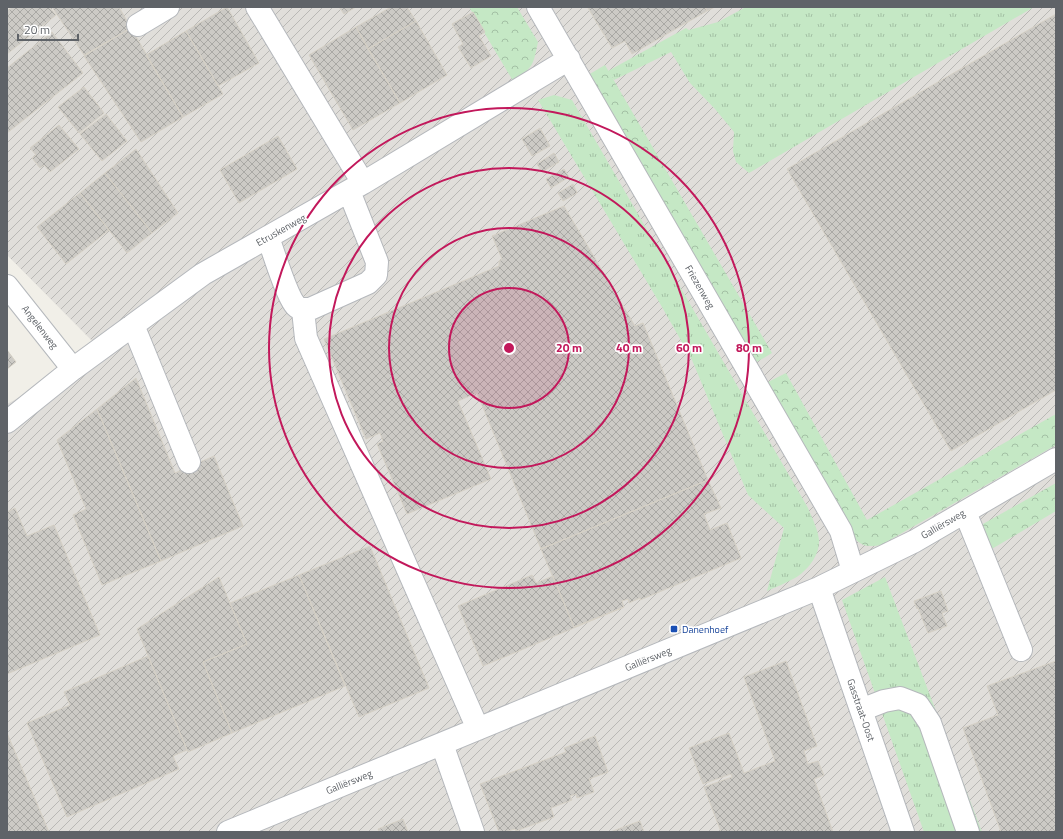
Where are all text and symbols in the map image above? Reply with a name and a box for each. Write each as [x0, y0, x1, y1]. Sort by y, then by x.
scale bar [18, 16, 78, 42]
text: 20 m [24, 20, 50, 39]
street label: Etruskenweg [253, 210, 309, 250]
street label: Friezenweg [681, 262, 719, 312]
street label: Angelenweg [18, 302, 62, 352]
text: 20 m [556, 338, 582, 357]
text: 40 m [616, 338, 642, 357]
text: 60 m [676, 338, 702, 357]
text: 80 m [736, 338, 762, 357]
centre of rings [502, 341, 516, 355]
street label: Galliërsweg [918, 505, 968, 543]
place label: Danenhoef [682, 622, 729, 637]
marker: Danenhoef [669, 624, 679, 634]
street label: Galliërsweg [623, 643, 673, 675]
street label: Gasstraat-Oost [843, 677, 879, 744]
street label: Galliërsweg [324, 766, 374, 798]

